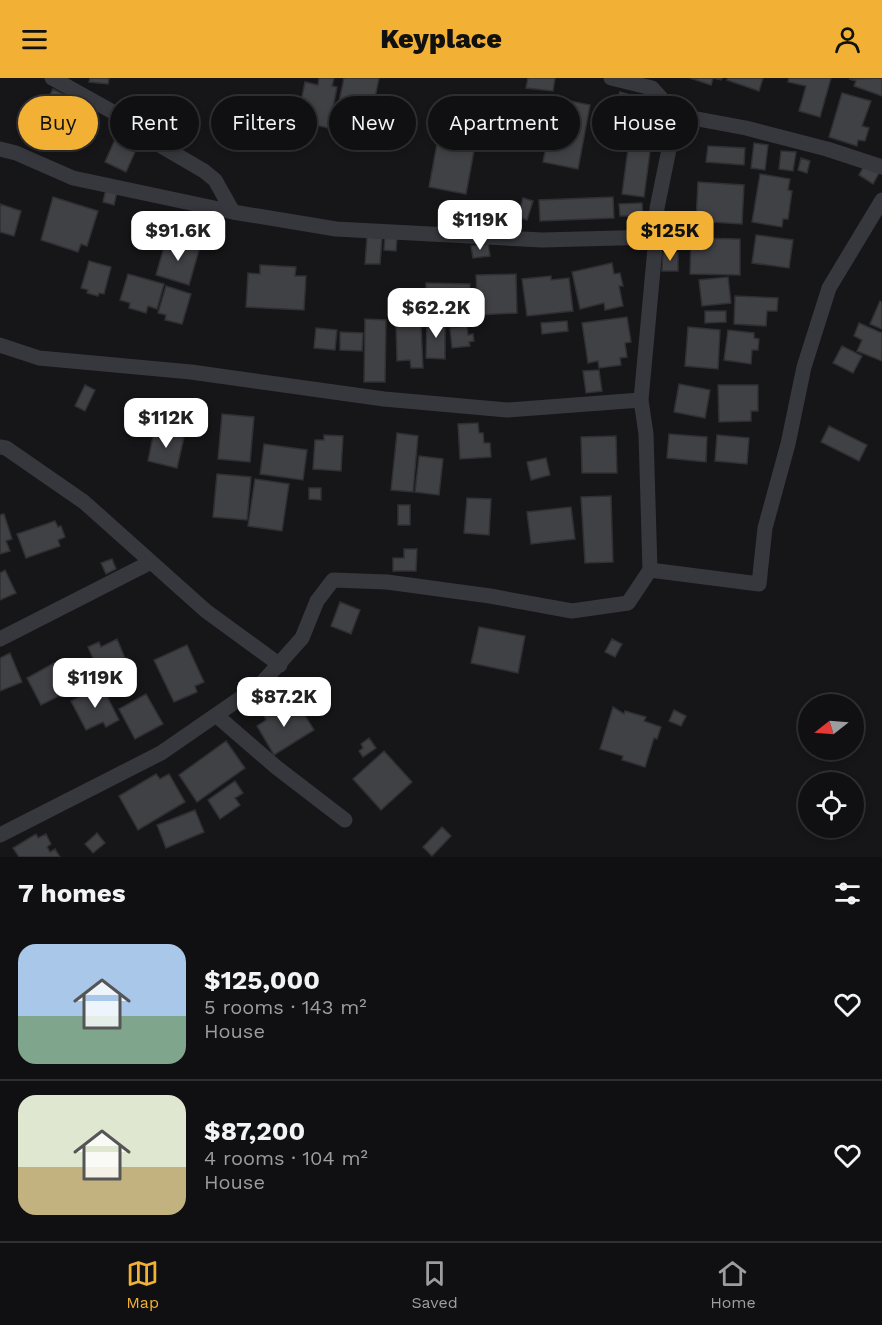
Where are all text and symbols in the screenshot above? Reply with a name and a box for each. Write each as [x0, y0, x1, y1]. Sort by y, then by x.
icon: menu [18, 23, 51, 56]
text: Keyplace [380, 23, 502, 55]
icon: person [831, 23, 864, 56]
chip: Buy [18, 96, 98, 150]
chip: Rent [110, 96, 199, 150]
chip: Filters [211, 96, 317, 150]
chip: New [329, 96, 416, 150]
chip: Apartment [428, 96, 580, 150]
chip: House [592, 96, 698, 150]
pin: $119K [438, 200, 522, 251]
text: $119K [452, 207, 508, 231]
pin: $91.6K [129, 211, 227, 262]
pin: $125K [628, 211, 712, 262]
text: $91.6K [145, 218, 211, 242]
text: $125K [641, 218, 699, 242]
pin: $62.2K [387, 288, 485, 339]
text: $62.2K [402, 295, 470, 319]
pin: $112K [124, 398, 208, 449]
text: $112K [138, 405, 194, 429]
pin: $119K [53, 658, 137, 709]
text: $119K [67, 665, 123, 689]
pin: $87.2K [235, 677, 333, 728]
text: $87.2K [251, 684, 317, 708]
north arrow [798, 694, 864, 760]
map controls [798, 694, 864, 838]
button: locate [798, 772, 864, 838]
icon: filters [831, 877, 864, 910]
text: 7 homes [18, 878, 126, 908]
text: $125,000 [204, 965, 320, 995]
icon: home [66, 968, 138, 1040]
icon: heart [831, 988, 864, 1021]
text: 5 rooms · 143 m² [204, 995, 367, 1019]
text: House [204, 1019, 265, 1043]
text: $87,200 [204, 1116, 305, 1146]
icon: home [66, 1119, 138, 1191]
icon: heart [831, 1139, 864, 1172]
text: 4 rooms · 104 m² [204, 1146, 368, 1170]
text: House [204, 1170, 265, 1194]
tab: Map [126, 1257, 159, 1312]
tab: Saved [411, 1257, 458, 1312]
tab: Home [710, 1257, 756, 1312]

